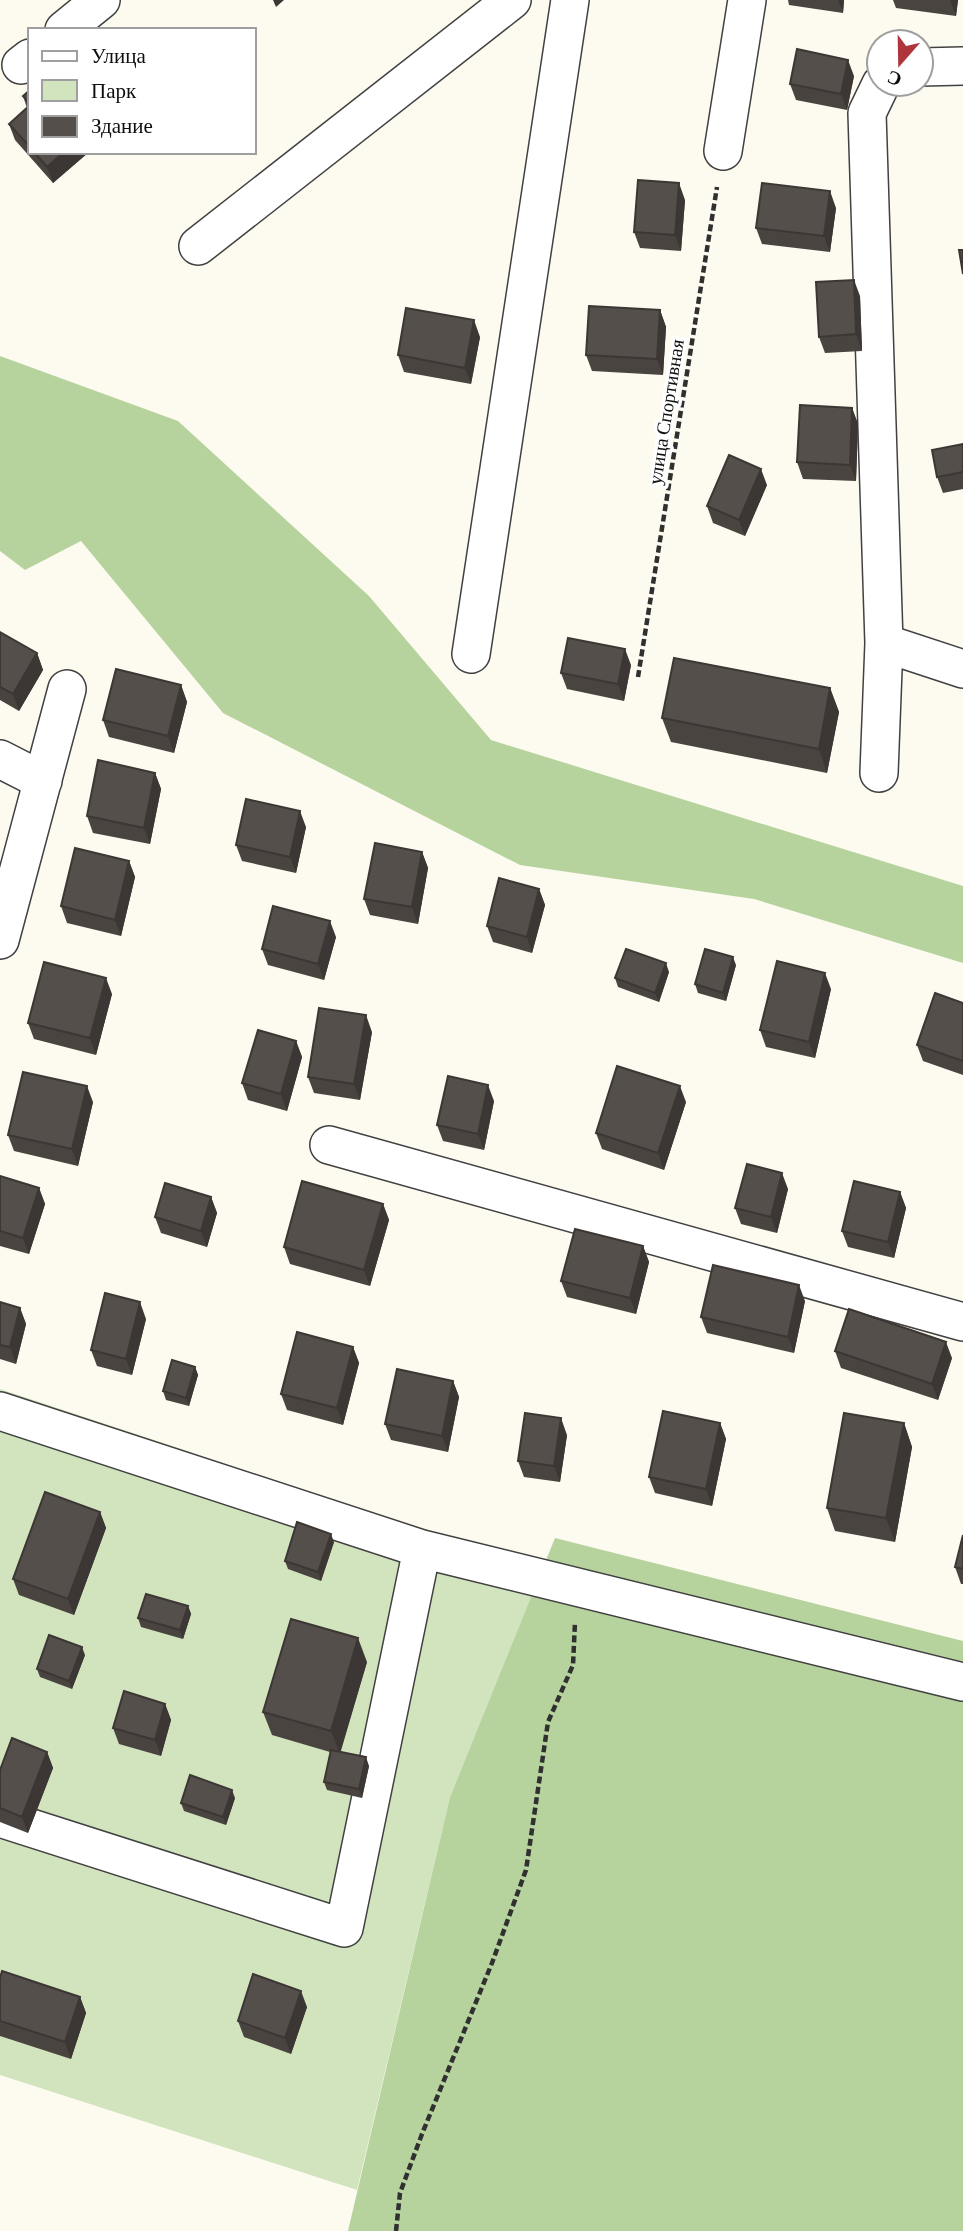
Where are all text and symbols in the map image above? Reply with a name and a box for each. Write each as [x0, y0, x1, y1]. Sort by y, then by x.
legend [28, 28, 256, 154]
north arrow [865, 28, 935, 98]
text: Улица [91, 44, 146, 68]
text: С [884, 66, 904, 91]
text: Парк [91, 79, 137, 103]
text: Здание [91, 114, 153, 138]
street label: улица Спортивная [644, 338, 688, 486]

